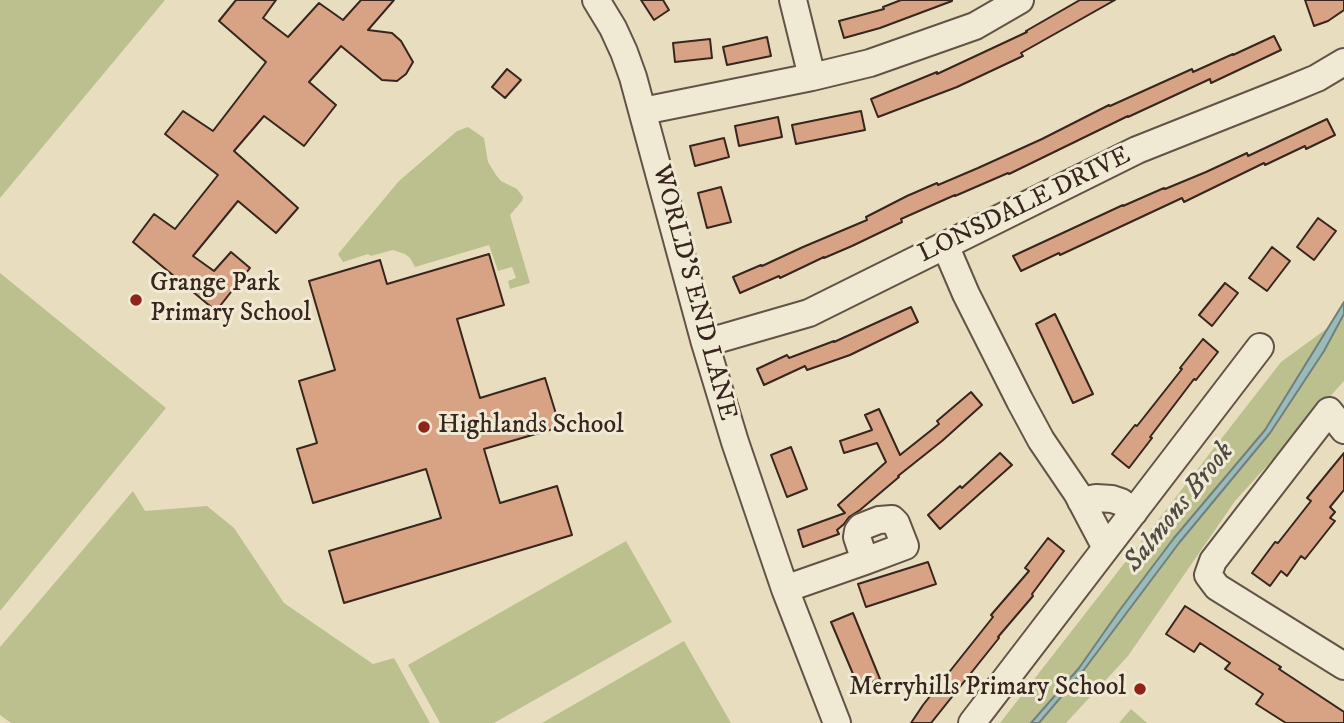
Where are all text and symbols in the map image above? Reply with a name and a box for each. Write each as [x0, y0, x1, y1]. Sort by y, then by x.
street label: LONSDALE DRIVE [914, 141, 1136, 271]
street label: WORLD'S END LANE [644, 162, 742, 424]
place label: Grange Park Primary School [150, 269, 311, 330]
marker: Grange Park Primary School [128, 292, 144, 308]
place label: Highlands School [438, 411, 624, 443]
marker: Highlands School [416, 419, 432, 435]
water label: Salmons Brook [1118, 437, 1242, 579]
place label: Merryhills Primary School [849, 673, 1126, 705]
marker: Merryhills Primary School [1132, 681, 1148, 697]

